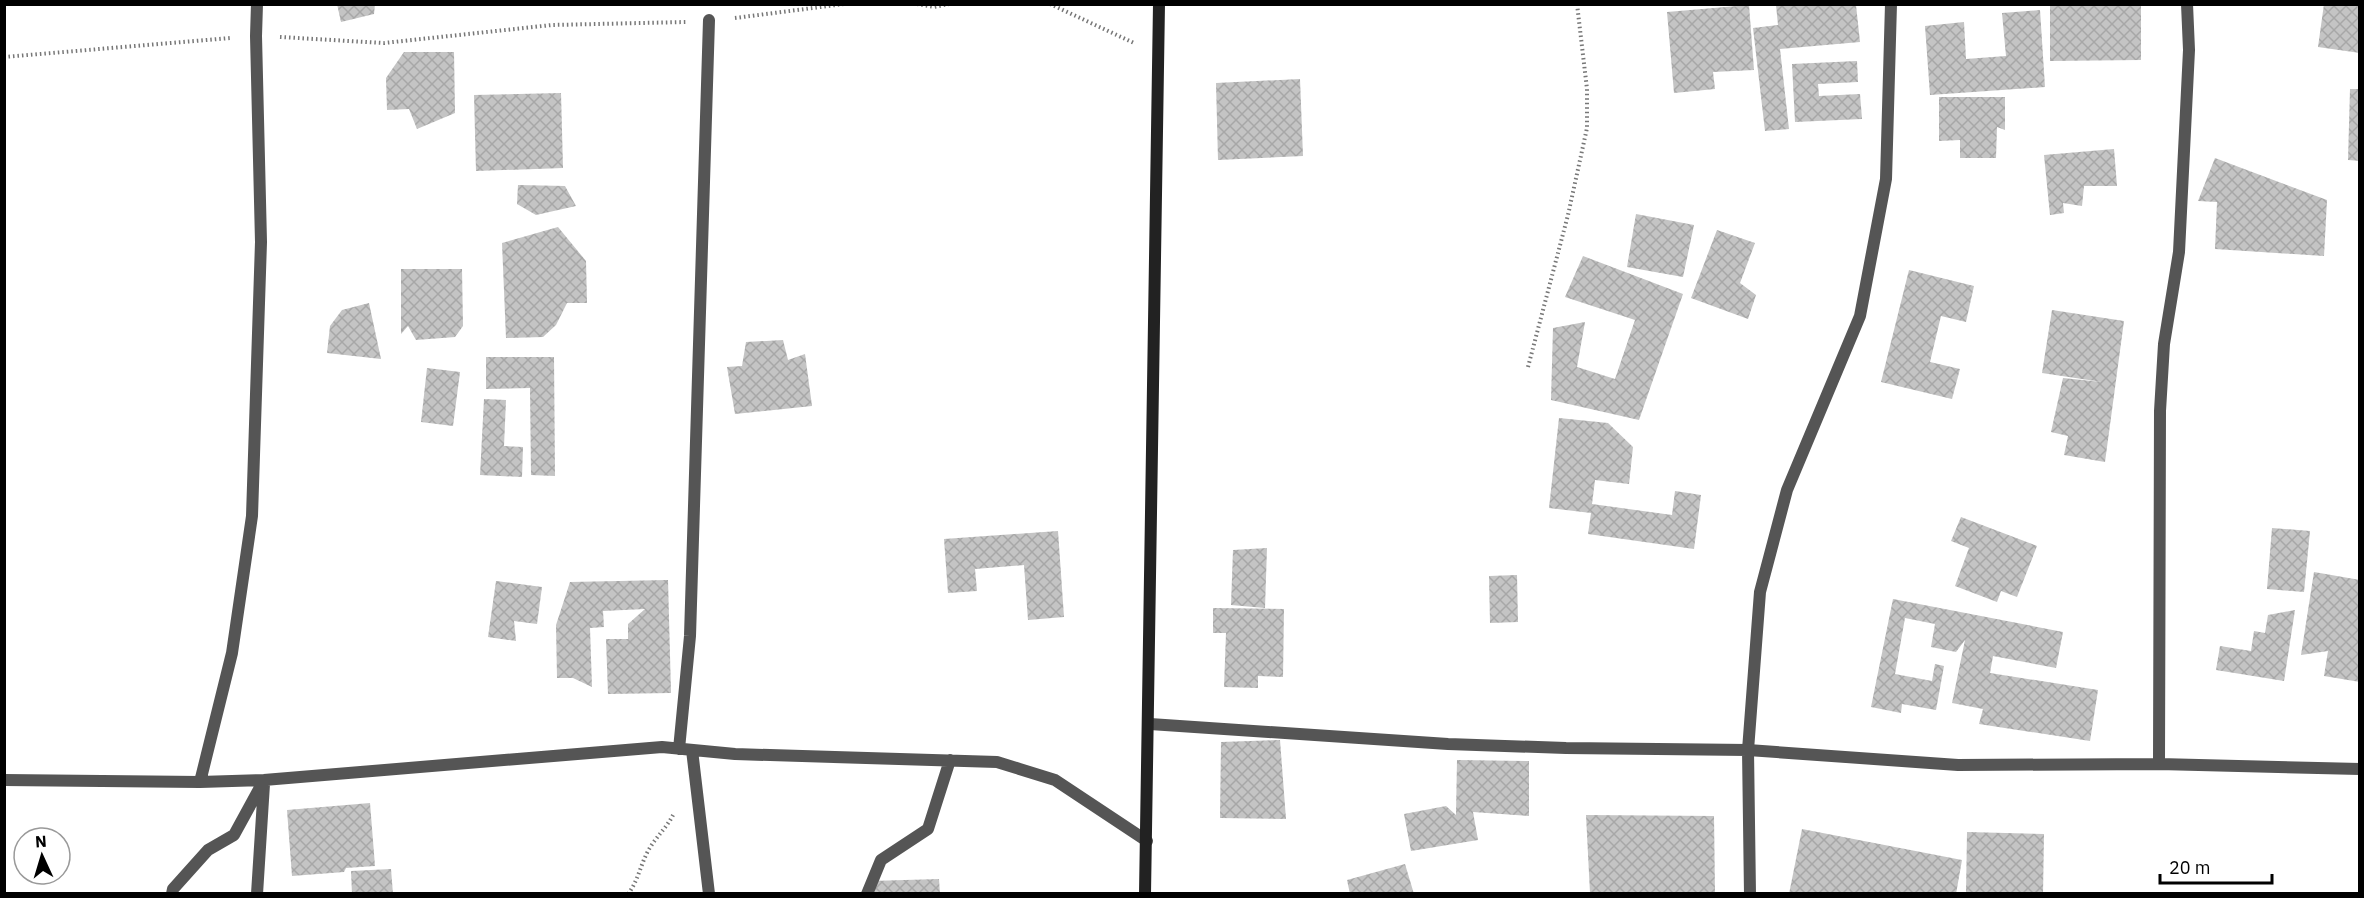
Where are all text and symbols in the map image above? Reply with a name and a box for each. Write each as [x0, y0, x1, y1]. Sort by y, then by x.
north arrow [12, 826, 72, 886]
text: N [34, 831, 47, 851]
scale bar [2160, 847, 2272, 885]
text: 20 m [2169, 856, 2211, 879]

